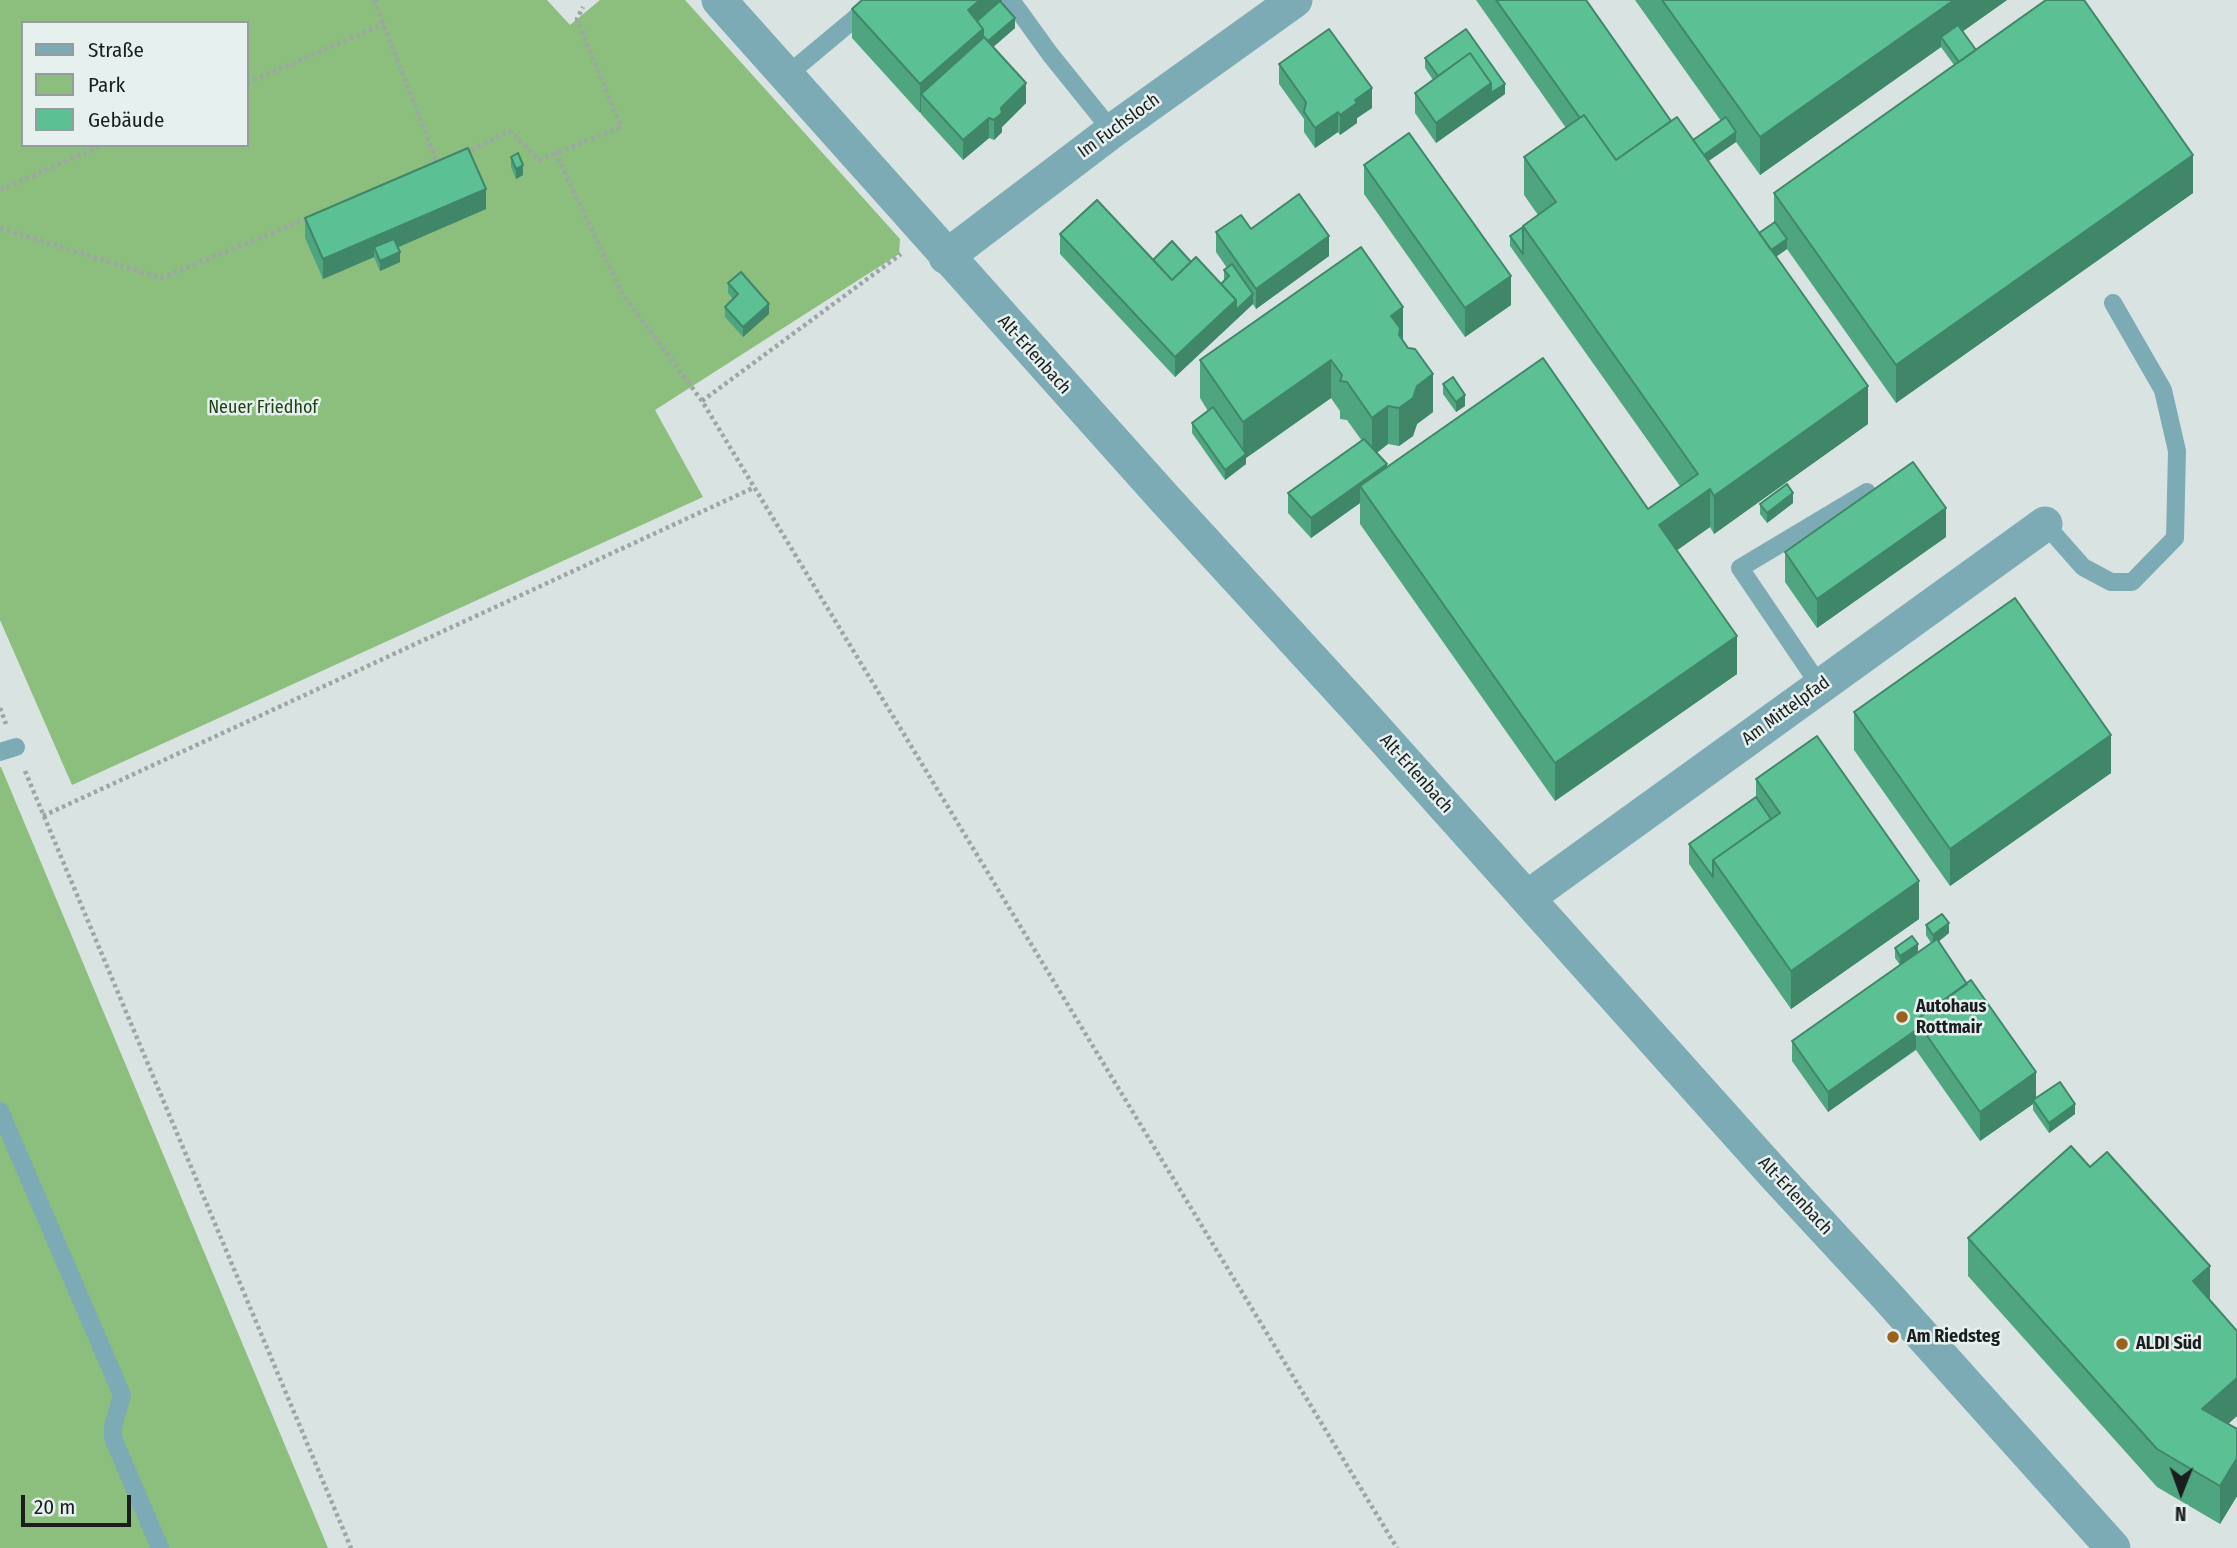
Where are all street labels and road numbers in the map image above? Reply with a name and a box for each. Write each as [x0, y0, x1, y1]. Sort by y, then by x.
street label: Im Fuchsloch [1074, 89, 1164, 163]
street label: Alt-Erlenbach [993, 311, 1075, 399]
street label: Am Mittelpfad [1738, 672, 1834, 750]
street label: Alt-Erlenbach [1375, 730, 1457, 818]
street label: Alt-Erlenbach [1753, 1152, 1837, 1240]

